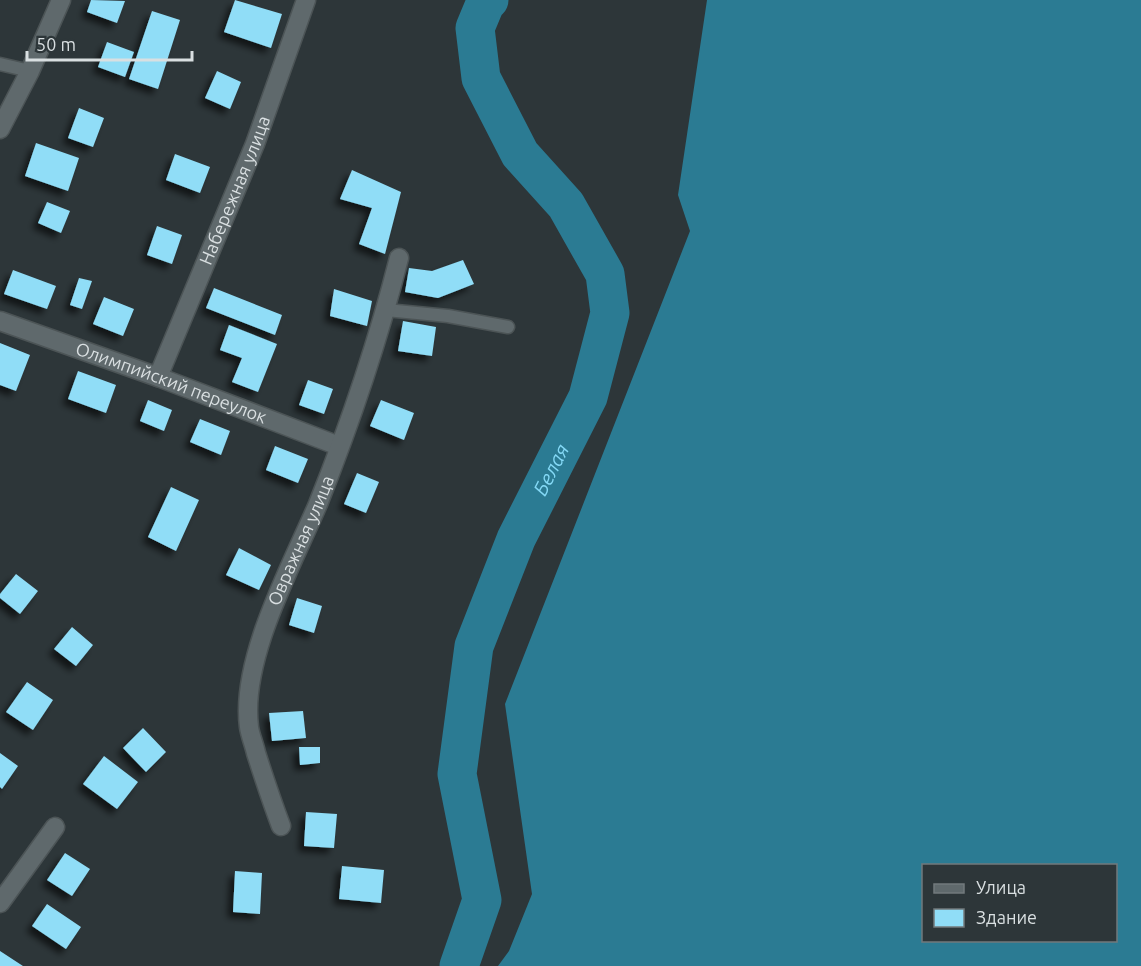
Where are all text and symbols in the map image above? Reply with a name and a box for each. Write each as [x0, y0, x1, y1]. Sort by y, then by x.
scale bar [27, 24, 192, 62]
text: 50 m [36, 34, 76, 54]
street label: Набережная улица [195, 113, 273, 267]
street label: Олимпийский переулок [73, 338, 270, 427]
water label: Белая [528, 440, 573, 499]
street label: Овражная улица [263, 472, 337, 608]
legend [922, 864, 1117, 942]
text: Улица [976, 877, 1026, 897]
text: Здание [976, 907, 1037, 927]

